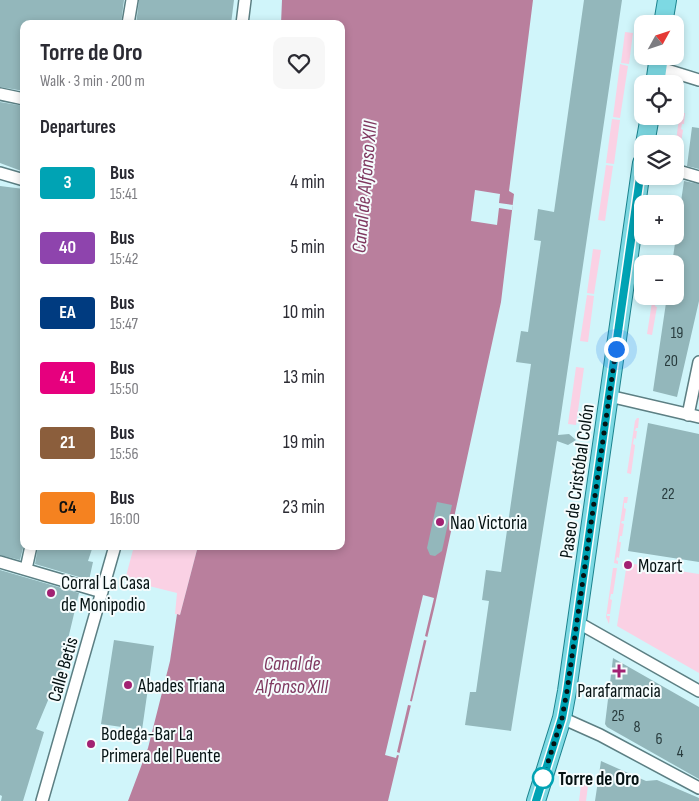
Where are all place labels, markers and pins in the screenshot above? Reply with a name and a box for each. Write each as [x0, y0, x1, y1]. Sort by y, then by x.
place label: Nao Victoria [450, 512, 527, 535]
marker: Nao Victoria [434, 516, 446, 528]
place label: Mozart [638, 555, 683, 578]
marker: Mozart [622, 559, 634, 571]
place label: Corral La Casa de Monipodio [61, 572, 150, 617]
marker: Corral La Casa de Monipodio [45, 587, 57, 599]
marker: Parafarmacia [613, 665, 625, 677]
place label: Abades Triana [137, 675, 225, 698]
marker: Abades Triana [122, 679, 134, 691]
place label: Parafarmacia [577, 680, 661, 703]
place label: Bodega-Bar La Primera del Puente [101, 723, 221, 768]
marker: Bodega-Bar La Primera del Puente [85, 738, 97, 750]
marker: Torre de Oro [532, 767, 554, 789]
place label: Torre de Oro [558, 768, 639, 791]

